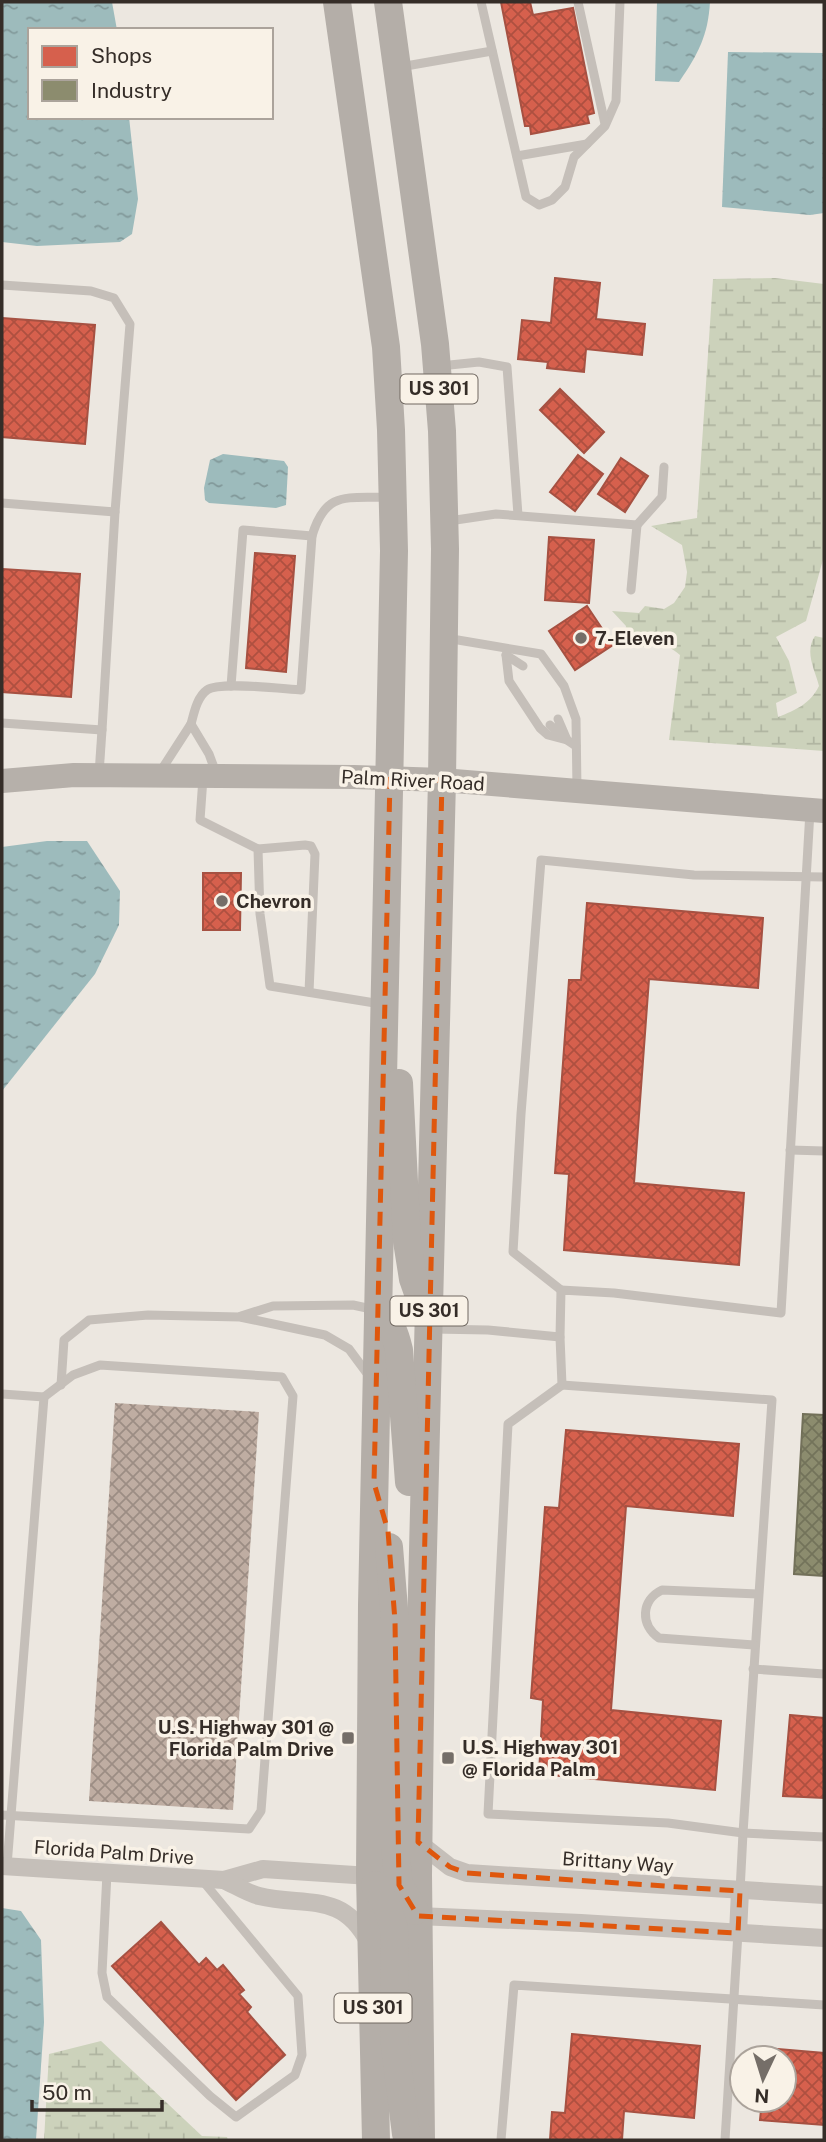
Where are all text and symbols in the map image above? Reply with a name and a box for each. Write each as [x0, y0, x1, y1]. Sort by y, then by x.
legend [28, 28, 273, 119]
text: Shops [91, 43, 152, 68]
text: Industry [91, 78, 172, 103]
road number: US 301 [400, 374, 478, 404]
place label: 7-Eleven [595, 627, 674, 649]
marker: 7-Eleven [573, 630, 589, 646]
street label: Palm River Road [341, 765, 485, 795]
place label: Chevron [236, 890, 311, 912]
marker: Chevron [214, 893, 230, 909]
road number: US 301 [390, 1296, 467, 1326]
place label: U.S. Highway 301 @ Florida Palm Drive [158, 1716, 334, 1760]
marker: U.S. Highway 301 @ Florida Palm Drive [340, 1730, 356, 1746]
place label: U.S. Highway 301 @ Florida Palm [462, 1736, 618, 1780]
marker: U.S. Highway 301 @ Florida Palm [440, 1750, 456, 1766]
street label: Florida Palm Drive [33, 1835, 195, 1869]
street label: Brittany Way [562, 1847, 674, 1877]
road number: US 301 [334, 1994, 412, 2022]
north arrow [728, 2044, 798, 2114]
scale bar [32, 2068, 161, 2112]
text: 50 m [42, 2080, 92, 2105]
text: N [754, 2084, 770, 2107]

